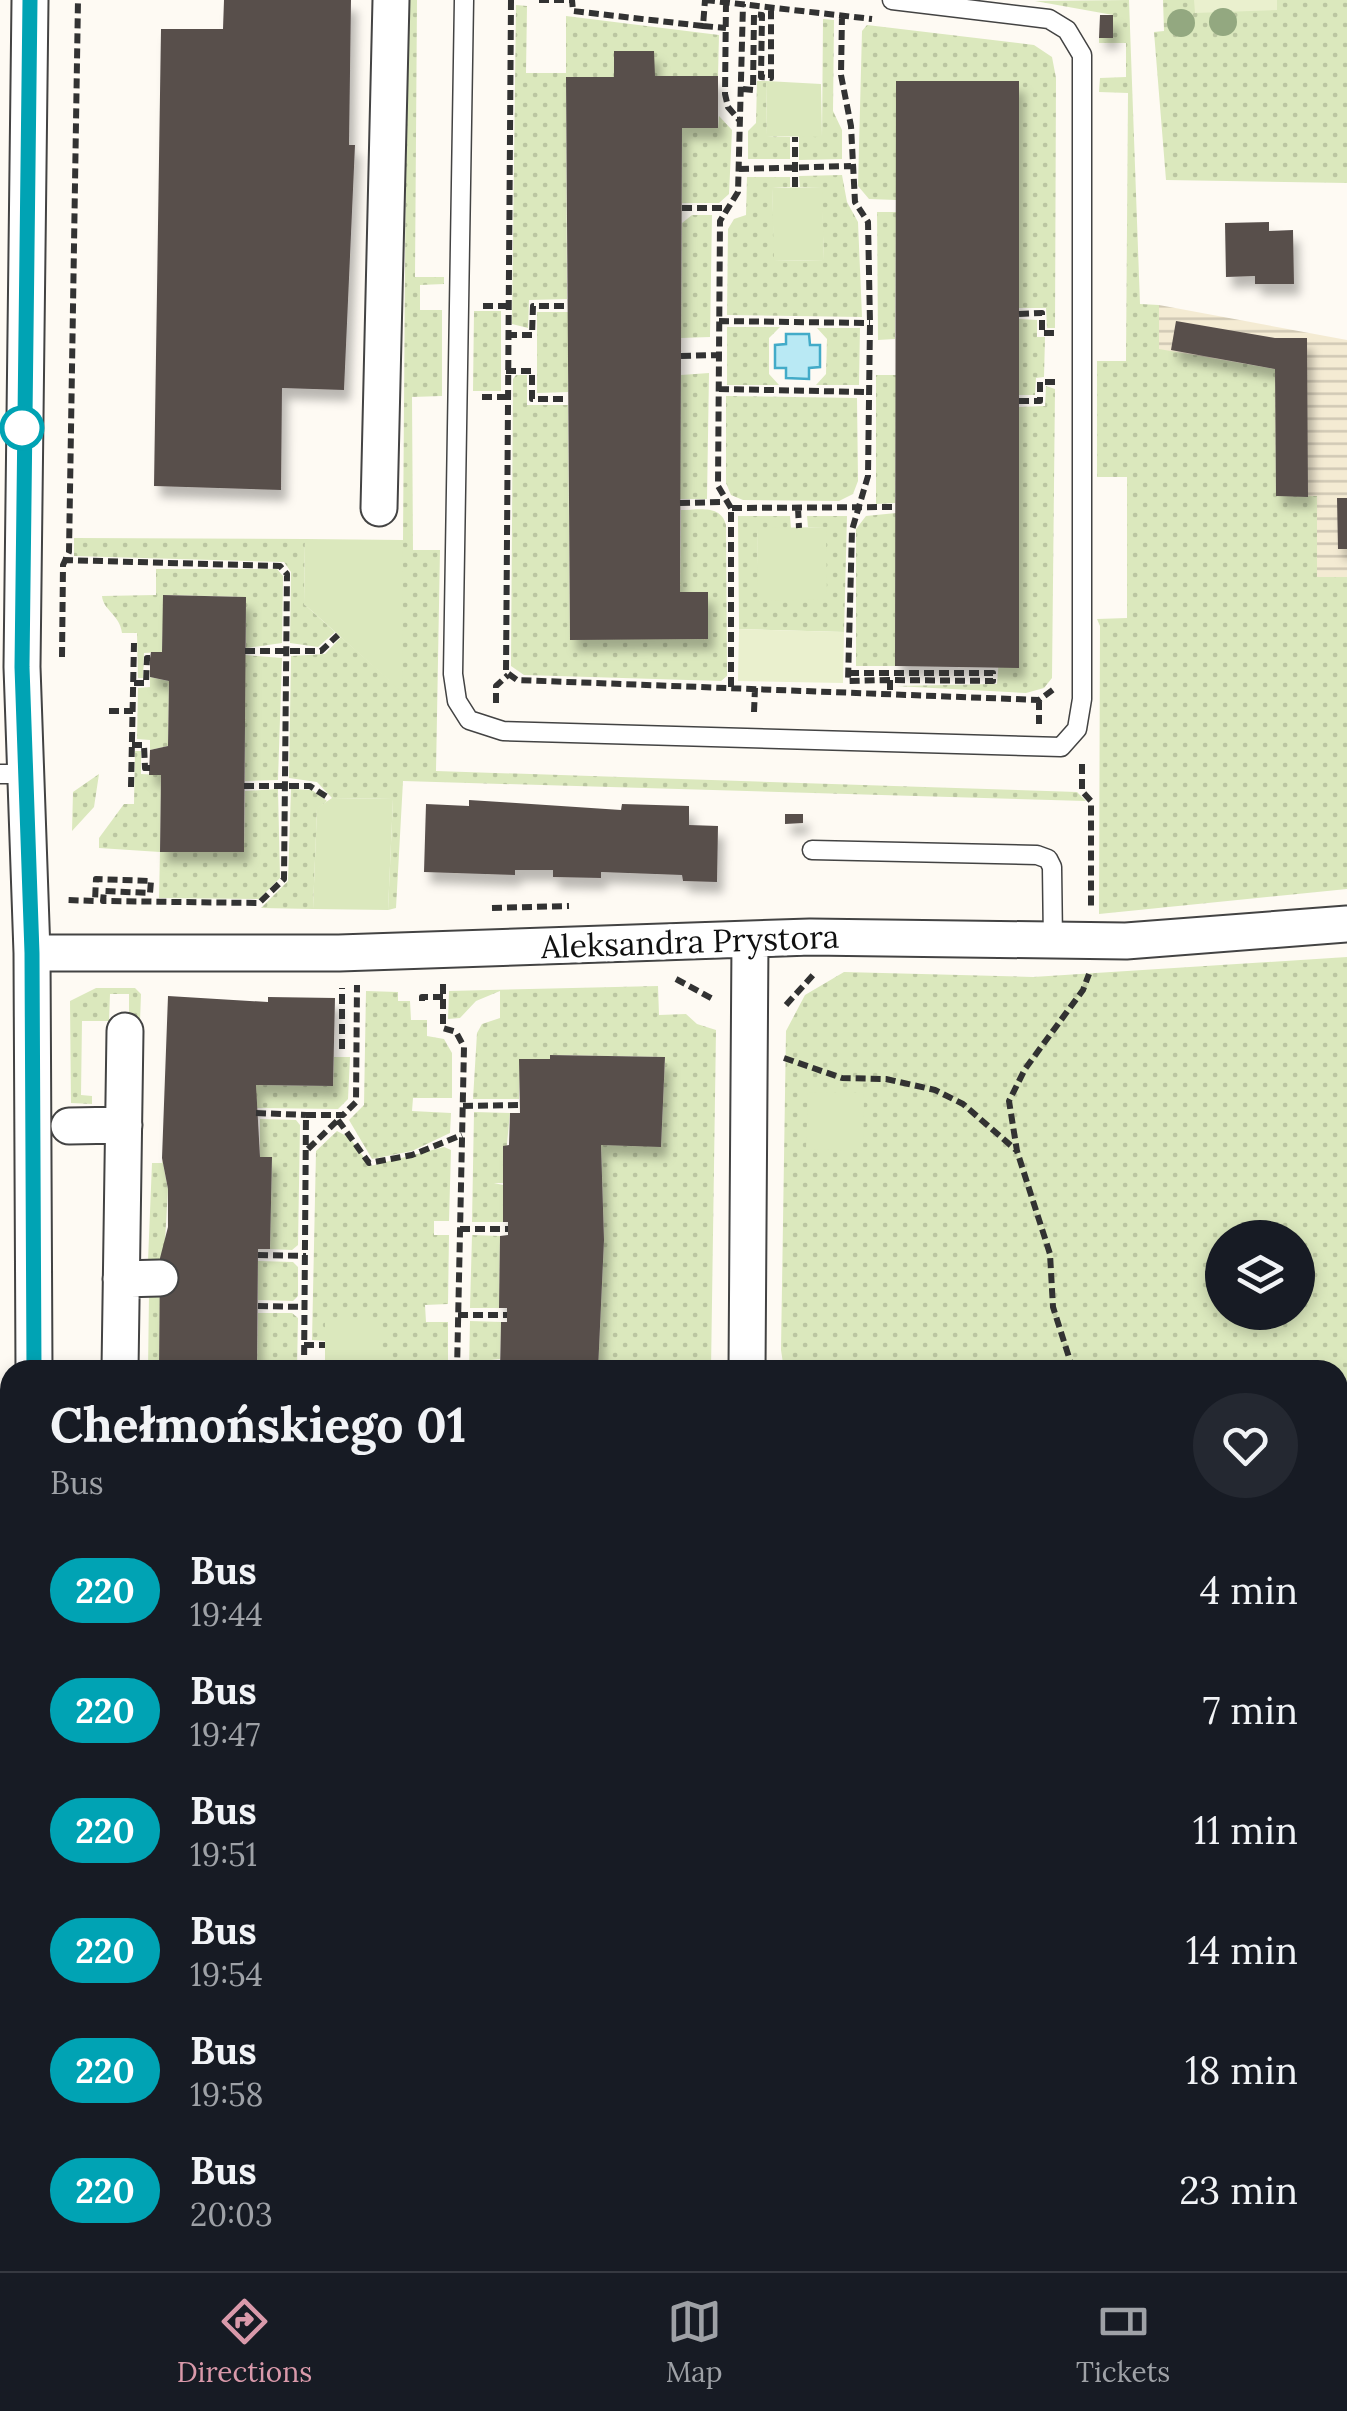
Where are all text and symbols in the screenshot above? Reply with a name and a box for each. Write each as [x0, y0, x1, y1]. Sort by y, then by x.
unlabelled marker [1, 407, 43, 449]
street label: Aleksandra Prystora [539, 916, 840, 967]
map controls [1205, 1220, 1315, 1330]
button: layers [1205, 1220, 1315, 1330]
button: heart [1193, 1393, 1298, 1498]
text: Chełmońskiego 01 [50, 1394, 466, 1455]
text: Bus [50, 1462, 104, 1503]
text: Bus [190, 1546, 257, 1594]
text: 4 min [1200, 1566, 1298, 1614]
text: 220 [75, 1568, 135, 1613]
text: 19:44 [190, 1594, 263, 1635]
text: Bus [190, 1666, 257, 1714]
text: 7 min [1203, 1686, 1298, 1734]
text: 220 [75, 1688, 135, 1733]
text: 19:47 [190, 1714, 260, 1755]
text: Bus [190, 1786, 257, 1834]
text: 11 min [1193, 1806, 1298, 1854]
text: 220 [75, 1808, 135, 1853]
text: 19:51 [190, 1834, 257, 1875]
text: Bus [190, 1906, 257, 1954]
text: 14 min [1186, 1926, 1298, 1974]
text: 220 [75, 1928, 135, 1973]
text: 19:54 [190, 1954, 263, 1995]
text: Bus [190, 2026, 257, 2074]
text: 18 min [1185, 2046, 1298, 2094]
text: 220 [75, 2048, 135, 2093]
text: 19:58 [190, 2074, 264, 2115]
text: Bus [190, 2146, 257, 2194]
text: 23 min [1179, 2166, 1298, 2214]
text: 220 [75, 2168, 135, 2213]
text: 20:03 [190, 2194, 273, 2235]
tab: Directions [177, 2294, 312, 2390]
tab: Map [666, 2294, 723, 2390]
tab: Tickets [1076, 2294, 1170, 2390]

